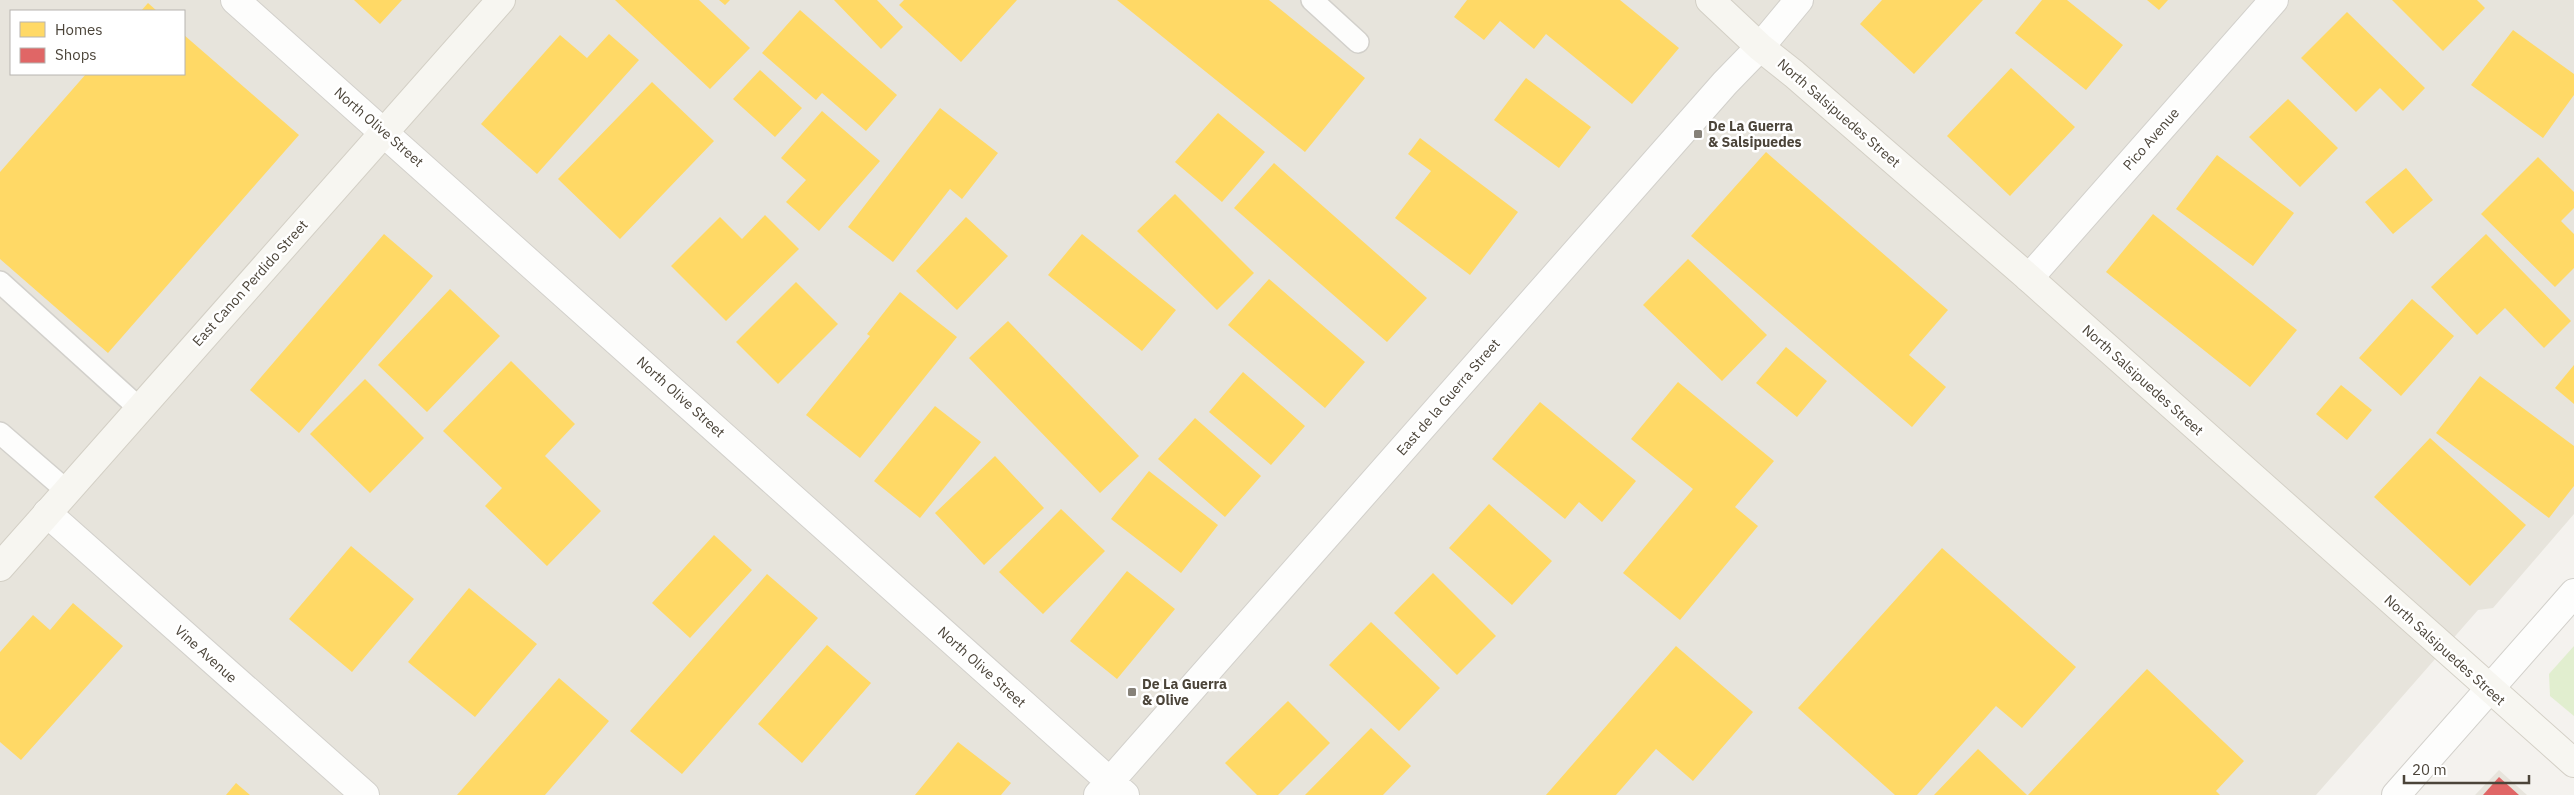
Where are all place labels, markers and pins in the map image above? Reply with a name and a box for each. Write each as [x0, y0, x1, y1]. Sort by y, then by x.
place label: De La Guerra & Salsipuedes [1708, 117, 1802, 151]
marker: De La Guerra & Salsipuedes [1692, 128, 1704, 140]
place label: De La Guerra & Olive [1142, 675, 1227, 709]
marker: De La Guerra & Olive [1126, 686, 1138, 698]

